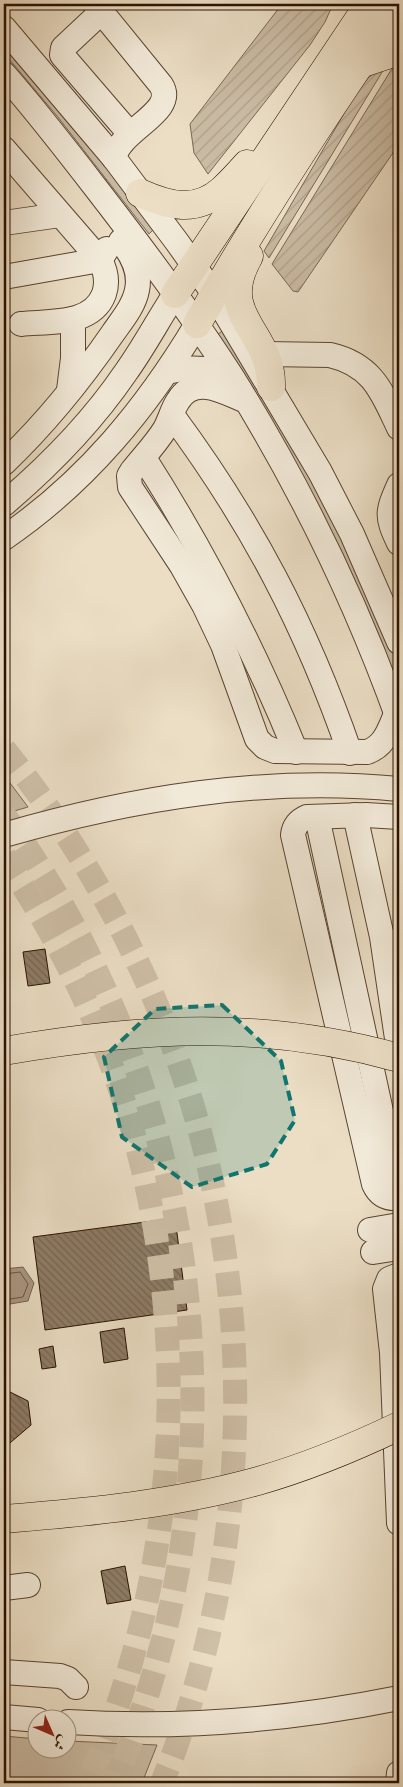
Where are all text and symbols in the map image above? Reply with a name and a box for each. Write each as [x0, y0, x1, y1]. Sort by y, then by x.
north arrow [28, 1710, 78, 1760]
text: ش [49, 1731, 72, 1754]

